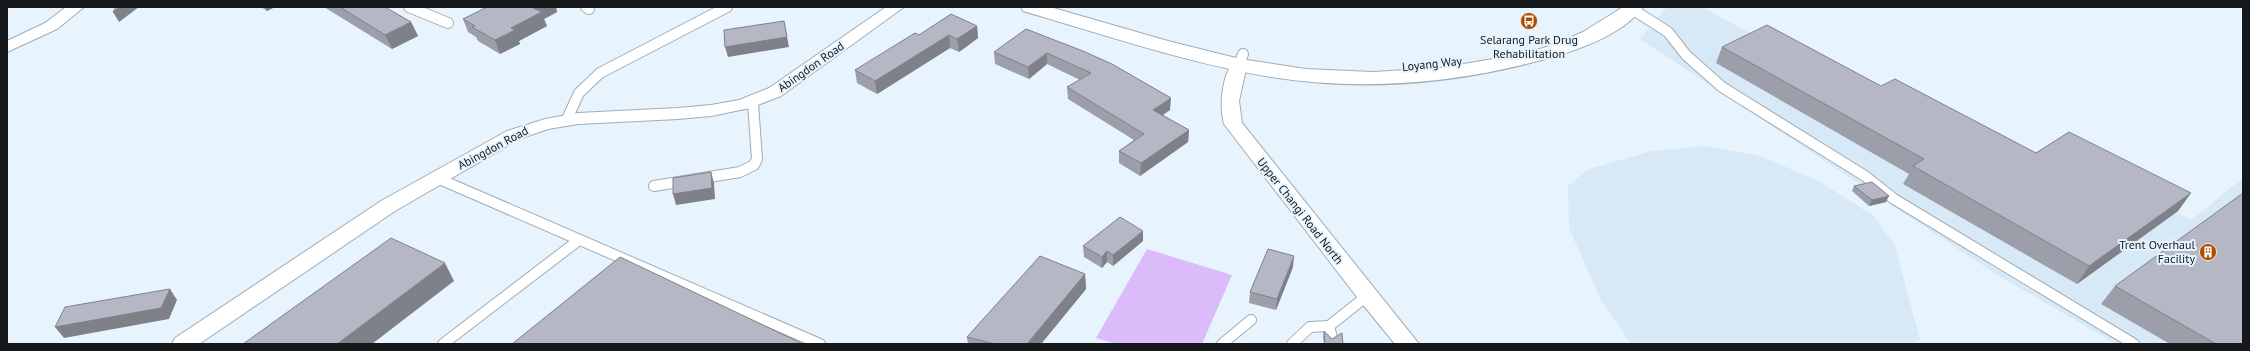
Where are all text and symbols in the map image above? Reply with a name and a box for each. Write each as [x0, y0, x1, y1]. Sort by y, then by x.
bus stop icon: Selarang Park Drug Rehabilitation [1519, 11, 1539, 31]
place label: Selarang Park Drug Rehabilitation [1480, 32, 1578, 61]
street label: Abingdon Road [775, 38, 847, 95]
street label: Loyang Way [1401, 53, 1463, 74]
street label: Abingdon Road [455, 123, 531, 172]
street label: Upper Changi Road North [1254, 154, 1347, 267]
place label: Trent Overhaul Facility [2119, 237, 2195, 266]
building icon: Trent Overhaul Facility [2198, 242, 2218, 262]

